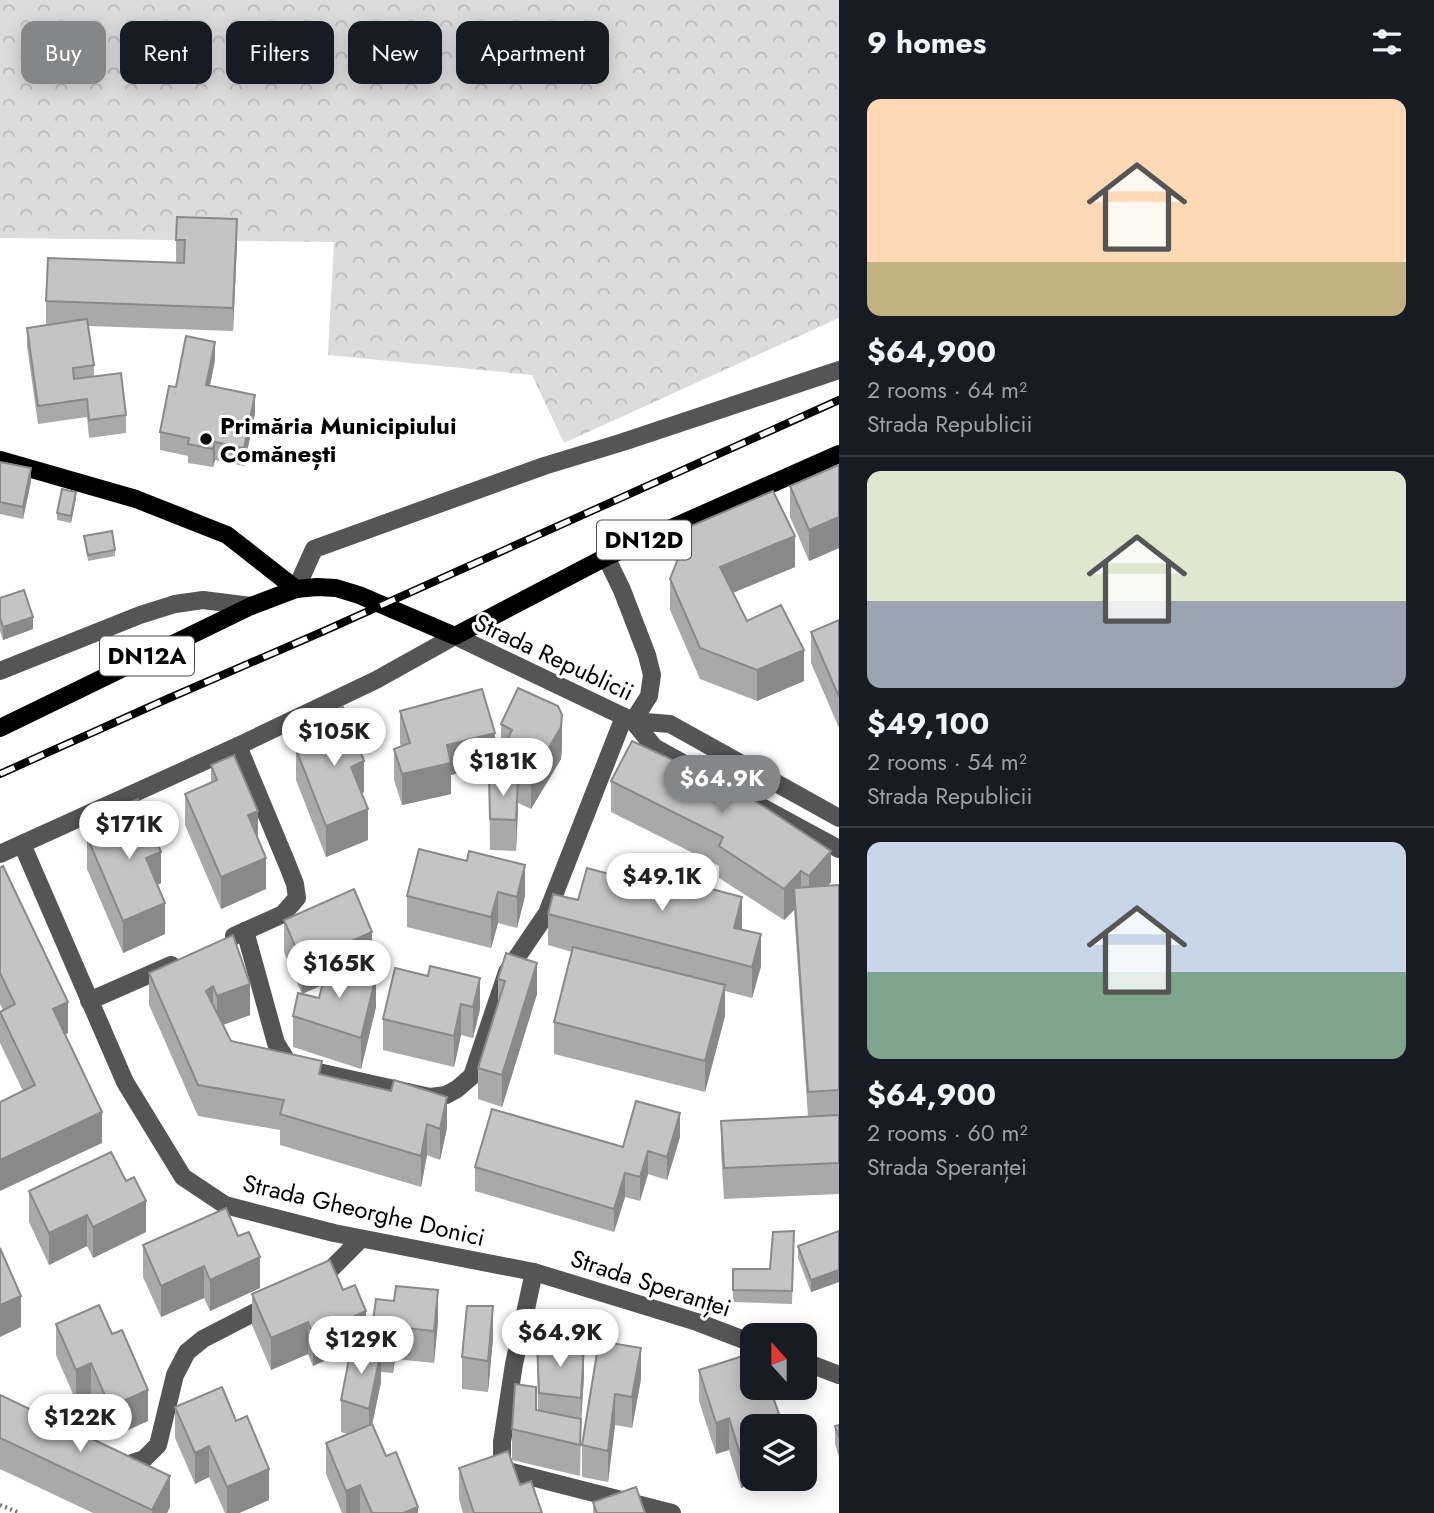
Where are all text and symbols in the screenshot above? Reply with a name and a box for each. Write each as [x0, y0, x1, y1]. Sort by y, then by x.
chip: Buy [21, 21, 106, 84]
chip: Rent [120, 21, 212, 84]
chip: Filters [226, 21, 334, 84]
chip: New [348, 21, 442, 84]
chip: Apartment [456, 21, 609, 84]
text: 9 homes [867, 21, 986, 64]
icon: filters [1368, 23, 1406, 61]
icon: home [1074, 144, 1200, 270]
text: $64,900 [867, 330, 996, 373]
text: 2 rooms · 64 m² [867, 373, 1027, 407]
text: Strada Republicii [867, 407, 1032, 441]
place label: Primăria Municipiului Comănești [220, 408, 457, 471]
marker: Primăria Municipiului Comănești [198, 431, 214, 447]
icon: home [1074, 516, 1200, 642]
road number: DN12D [597, 520, 691, 560]
street label: Strada Republicii [468, 605, 640, 709]
road number: DN12A [100, 636, 194, 676]
text: $49,100 [867, 702, 989, 745]
pin: $105K [285, 708, 383, 768]
text: $105K [298, 714, 370, 748]
pin: $181K [454, 738, 552, 798]
text: $181K [469, 744, 537, 778]
text: 2 rooms · 54 m² [867, 745, 1027, 779]
pin: $64.9K [665, 756, 779, 815]
text: $64.9K [680, 761, 764, 795]
text: Strada Republicii [867, 779, 1032, 813]
pin: $171K [80, 802, 178, 861]
text: $171K [95, 807, 163, 841]
pin: $49.1K [605, 853, 719, 913]
text: $49.1K [622, 859, 702, 893]
icon: home [1074, 887, 1200, 1013]
pin: $165K [290, 940, 388, 1000]
text: $165K [303, 946, 375, 980]
text: $64,900 [867, 1073, 996, 1116]
text: 2 rooms · 60 m² [867, 1116, 1027, 1150]
text: Strada Speranței [867, 1150, 1027, 1184]
street label: Strada Gheorghe Donici [240, 1165, 488, 1255]
street label: Strada Speranței [566, 1241, 736, 1325]
pin: $64.9K [503, 1310, 617, 1369]
text: $64.9K [518, 1315, 602, 1349]
pin: $129K [312, 1316, 410, 1376]
text: $129K [325, 1322, 397, 1356]
north arrow [740, 1323, 817, 1400]
map controls [740, 1323, 817, 1491]
pin: $122K [31, 1394, 129, 1454]
text: $122K [44, 1400, 116, 1434]
button: layers [740, 1414, 817, 1491]

